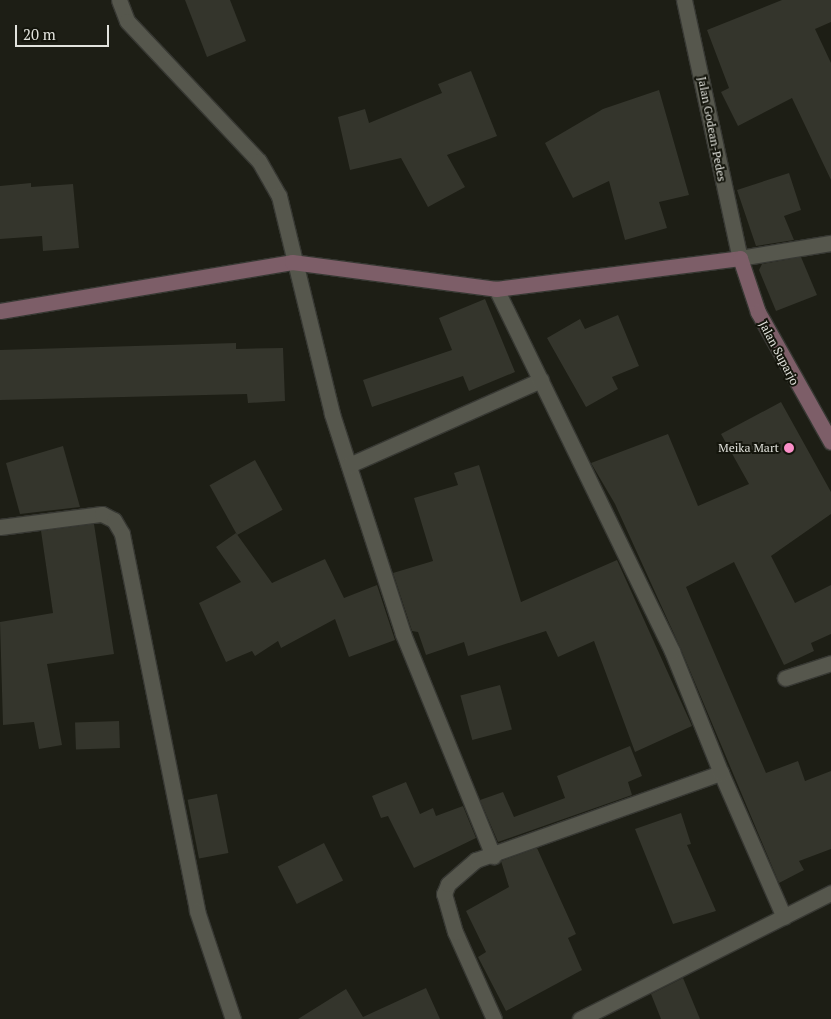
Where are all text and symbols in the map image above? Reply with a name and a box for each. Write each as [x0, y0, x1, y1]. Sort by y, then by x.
scale bar [18, 15, 111, 47]
text: 20 m [23, 24, 56, 44]
street label: Jalan Godean-Pedes [695, 75, 729, 183]
street label: Jalan Suparjo [756, 318, 802, 388]
place label: Meika Mart [718, 441, 779, 455]
marker: Meika Mart [783, 442, 795, 454]

